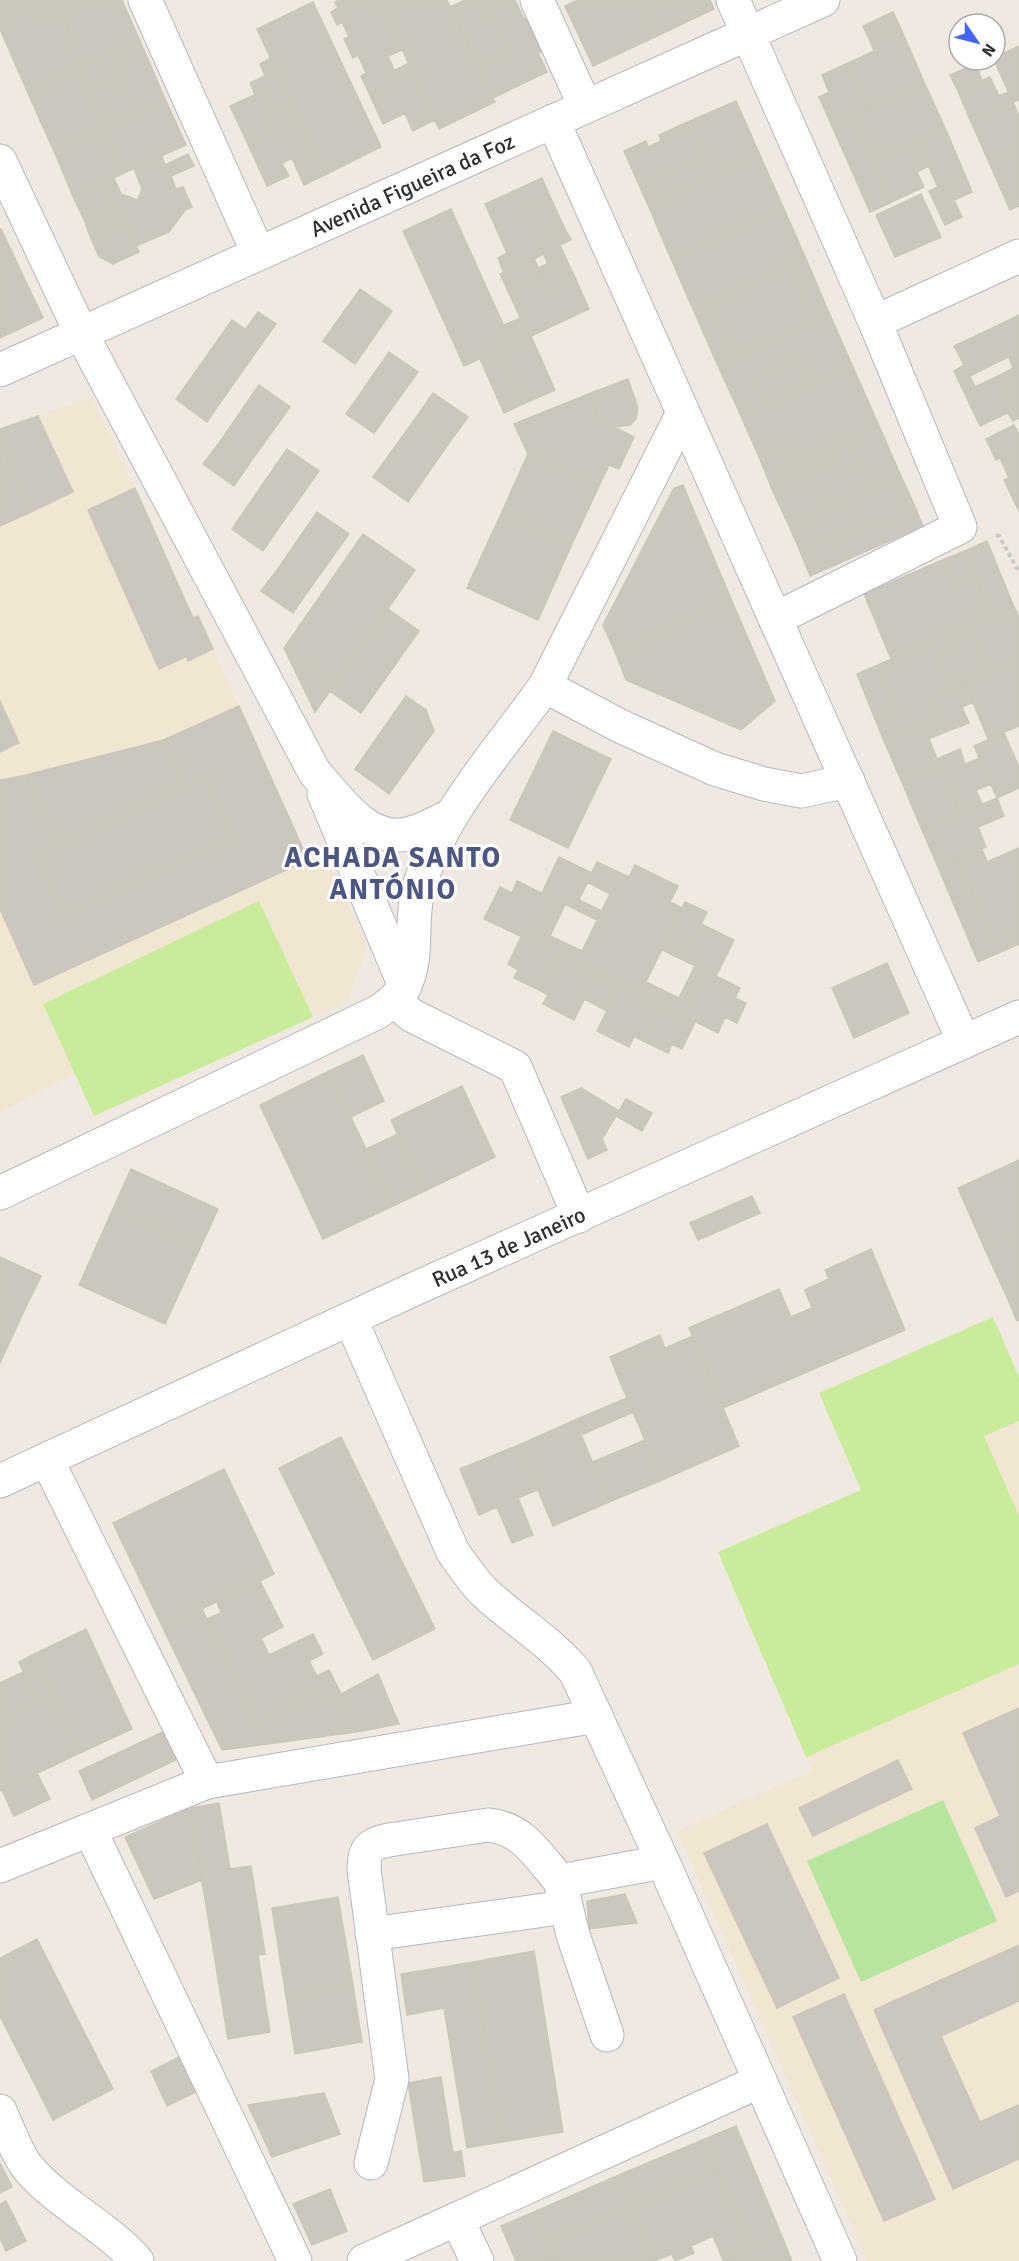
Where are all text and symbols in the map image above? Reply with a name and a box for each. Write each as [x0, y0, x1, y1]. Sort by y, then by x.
north arrow [947, 12, 1007, 72]
text: N [977, 40, 1000, 60]
street label: Avenida Figueira da Foz [306, 127, 519, 242]
district label: ACHADA SANTO ANTÓNIO [284, 841, 502, 907]
street label: Rua 13 de Janeiro [428, 1200, 590, 1293]

